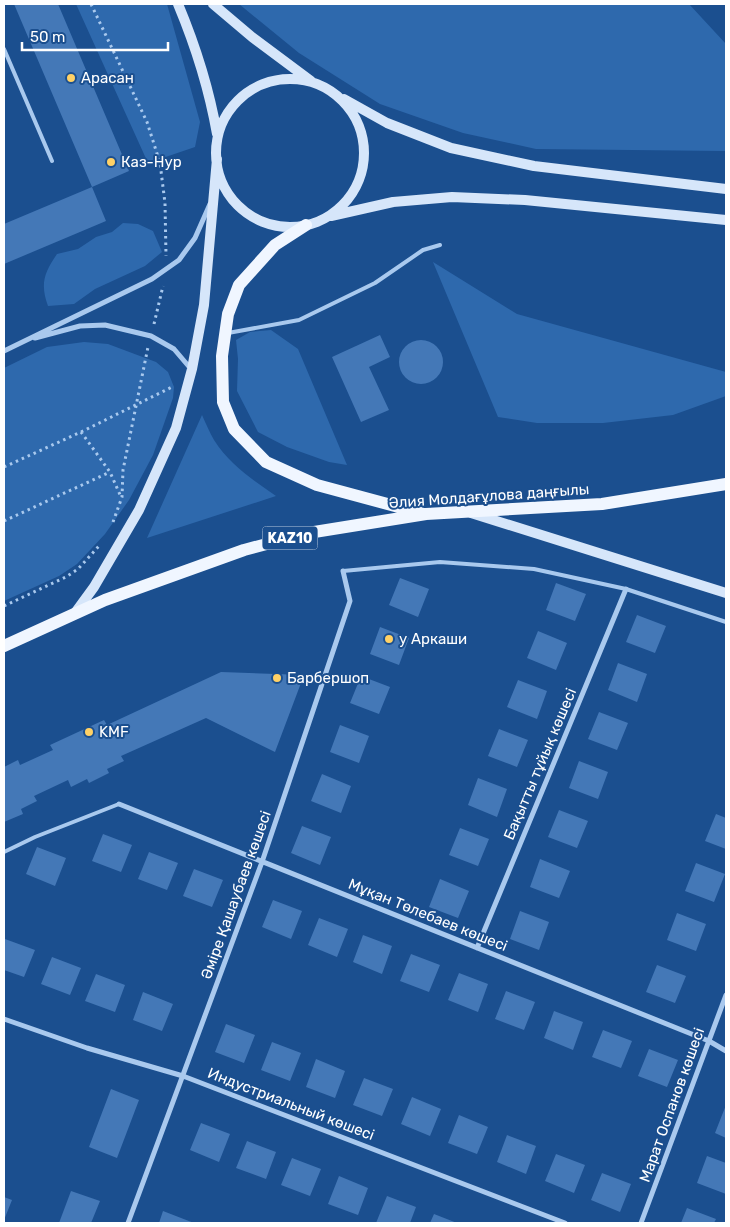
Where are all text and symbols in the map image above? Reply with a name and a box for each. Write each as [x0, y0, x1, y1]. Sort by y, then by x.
scale bar [22, 20, 169, 52]
text: 50 m [30, 28, 65, 46]
place label: Арасан [81, 69, 134, 87]
marker: Арасан [65, 72, 77, 84]
place label: Каз-Нур [121, 153, 182, 171]
marker: Каз-Нур [105, 156, 117, 168]
street label: Әлия Молдағұлова даңғылы [388, 480, 590, 512]
road number: KAZ10 [262, 526, 318, 550]
place label: у Аркаши [399, 630, 467, 648]
marker: у Аркаши [383, 633, 395, 645]
place label: Барбершоп [287, 669, 369, 687]
marker: Барбершоп [271, 672, 283, 684]
street label: Бақытты тұйық көшесі [500, 686, 580, 842]
place label: KMF [99, 723, 129, 741]
marker: KMF [83, 726, 95, 738]
street label: Әміре Қашаубаев көшесі [197, 808, 275, 982]
street label: Мұқан Төлебаев көшесі [346, 875, 510, 955]
street label: Марат Оспанов көшесі [636, 1025, 708, 1185]
street label: Индустриальный көшесі [205, 1064, 377, 1144]

